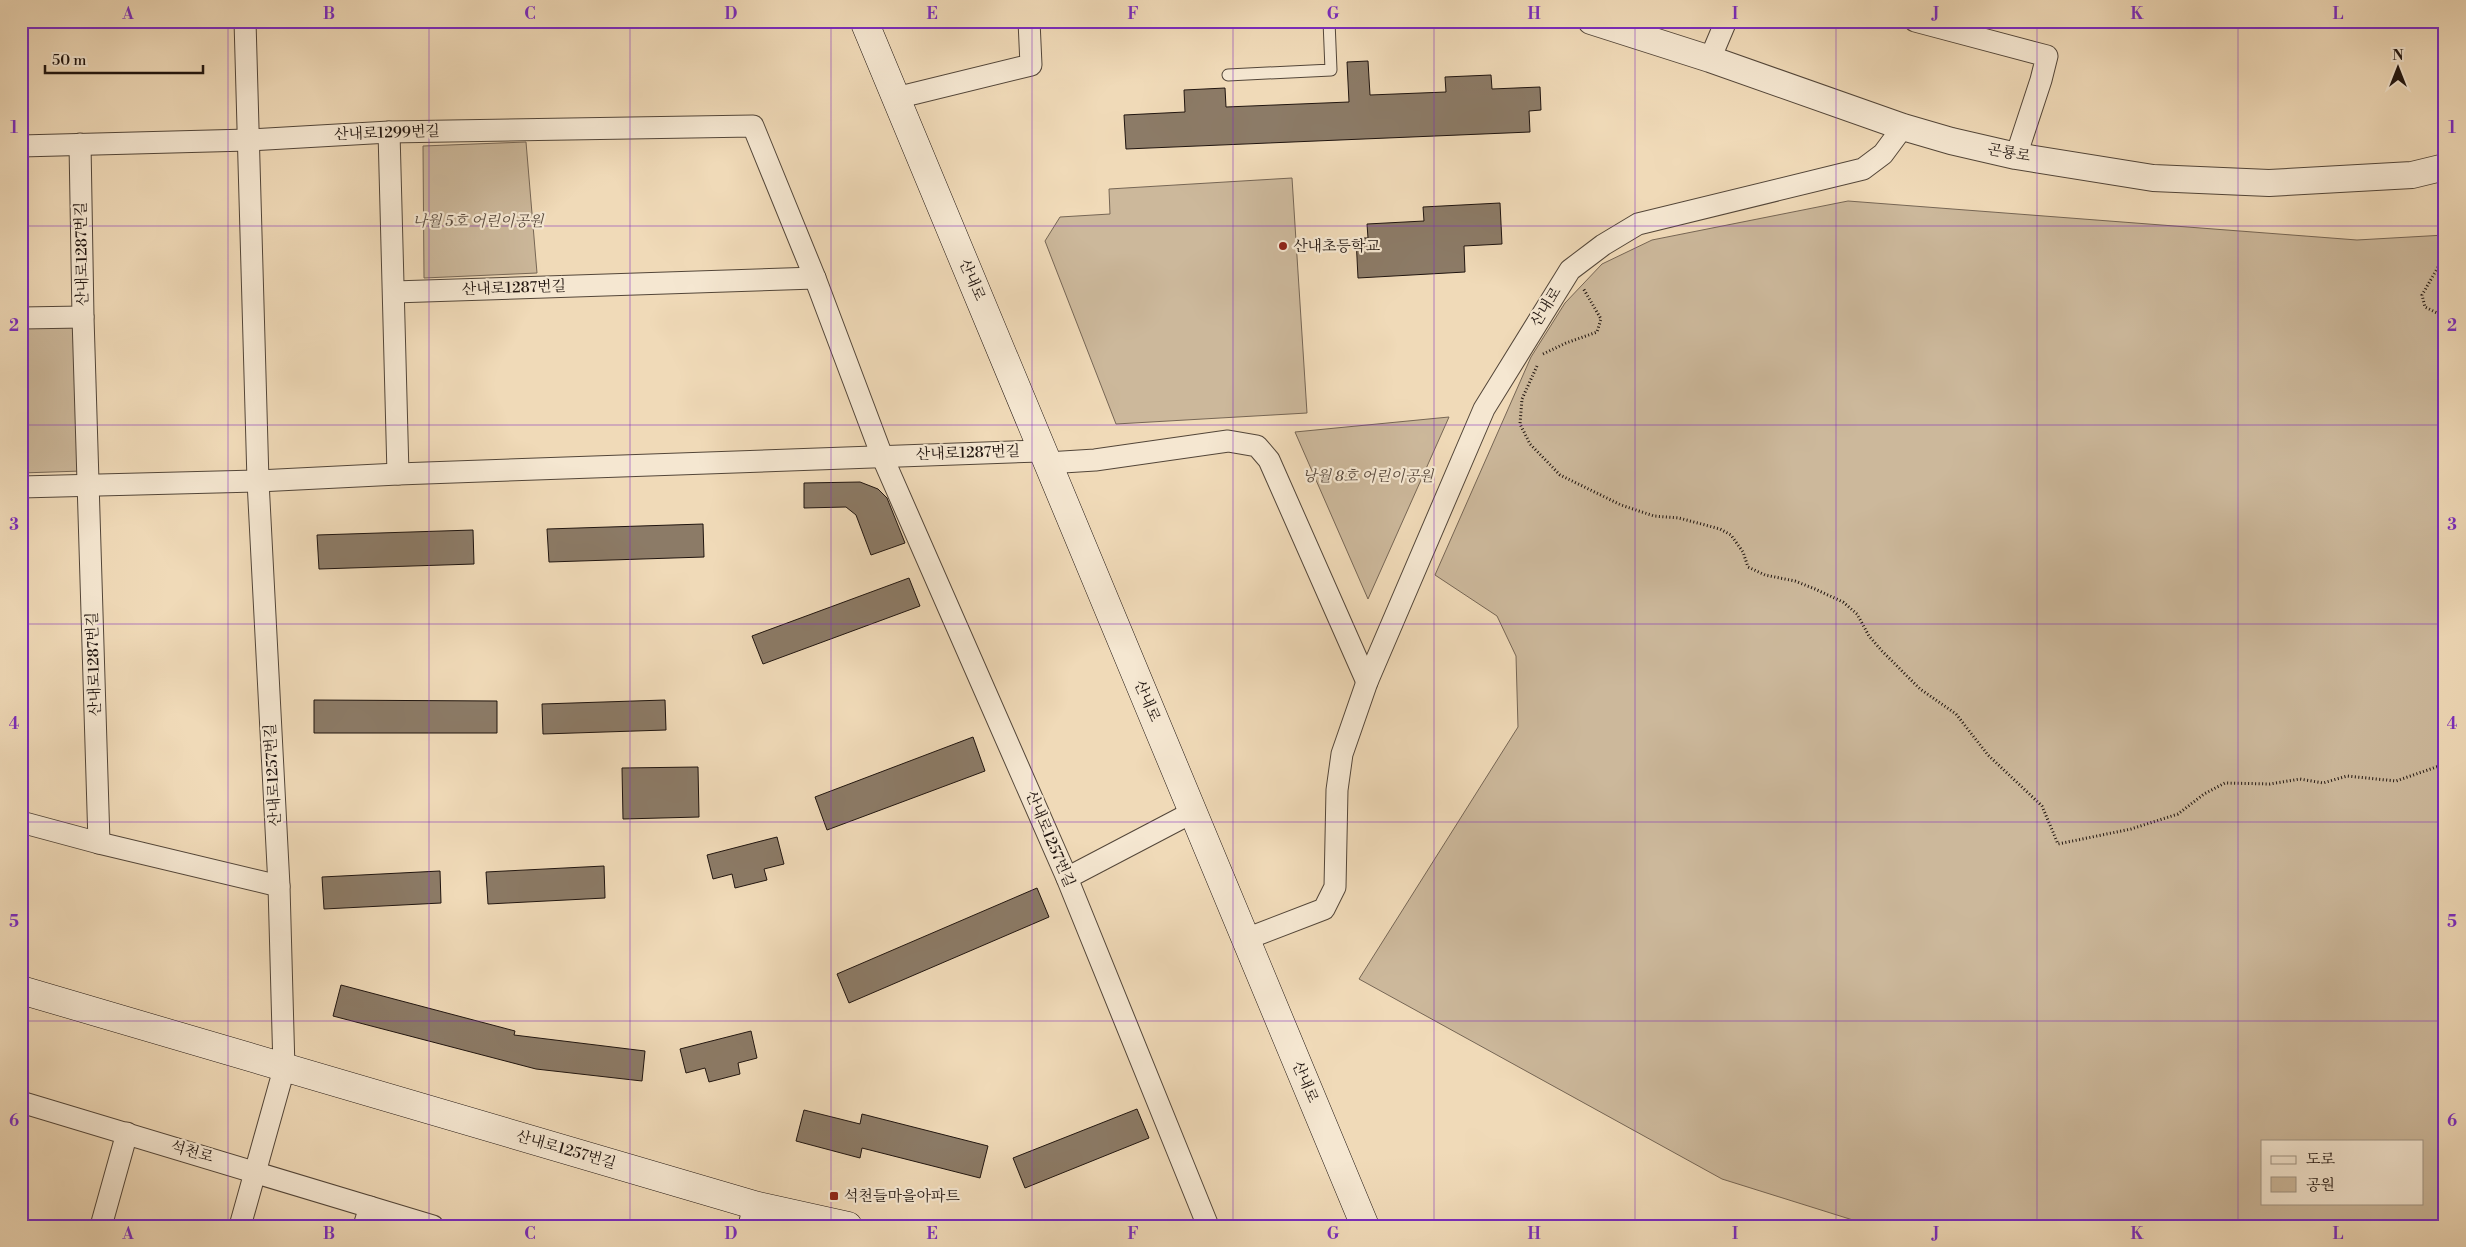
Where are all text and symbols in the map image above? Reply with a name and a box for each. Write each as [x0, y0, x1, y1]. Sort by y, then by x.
text: A [121, 4, 134, 24]
text: B [323, 4, 335, 24]
text: C [524, 4, 536, 24]
text: D [725, 4, 738, 24]
text: E [926, 4, 938, 24]
text: F [1127, 4, 1139, 24]
text: G [1327, 4, 1340, 24]
text: H [1527, 4, 1541, 24]
text: I [1732, 4, 1738, 24]
text: J [1931, 4, 1939, 24]
text: K [2131, 4, 2145, 24]
text: L [2333, 4, 2344, 24]
scale bar [45, 42, 202, 74]
north arrow [2374, 42, 2424, 92]
text: N [2392, 47, 2404, 65]
text: 50 m [52, 51, 86, 70]
text: 1 [10, 118, 18, 138]
text: 1 [2448, 118, 2456, 138]
street label: 산내로1299번길 [334, 122, 440, 144]
street label: 곤룡로 [1986, 140, 2033, 166]
street label: 산내로1287번길 [72, 202, 92, 306]
park label: 나월 5호 어린이공원 [413, 212, 545, 231]
place label: 산내초등학교 [1293, 237, 1380, 256]
marker: 산내초등학교 [1277, 240, 1289, 252]
street label: 산내로 [955, 256, 989, 304]
street label: 산내로1287번길 [462, 277, 566, 299]
street label: 산내로 [1526, 283, 1566, 330]
text: 2 [9, 316, 19, 336]
text: 2 [2447, 316, 2457, 336]
street label: 산내로1287번길 [916, 442, 1020, 464]
park label: 낭월 8호 어린이공원 [1302, 467, 1435, 486]
text: 3 [9, 515, 19, 535]
text: 3 [2447, 515, 2457, 535]
street label: 산내로1287번길 [83, 612, 105, 716]
street label: 산내로 [1130, 677, 1164, 725]
text: 4 [9, 714, 20, 734]
text: 4 [2447, 714, 2458, 734]
street label: 산내로1257번길 [261, 723, 285, 827]
street label: 산내로1257번길 [1021, 788, 1079, 890]
text: 5 [9, 912, 19, 932]
text: 5 [2447, 912, 2457, 932]
street label: 산내로 [1288, 1058, 1322, 1106]
text: 6 [9, 1111, 19, 1131]
text: 6 [2447, 1111, 2457, 1131]
street label: 산내로1257번길 [514, 1127, 618, 1173]
street label: 석천로 [168, 1137, 216, 1167]
legend [2261, 1140, 2424, 1204]
text: 도로 [2306, 1150, 2335, 1169]
text: 공원 [2306, 1176, 2335, 1195]
place label: 석천들마을아파트 [844, 1187, 960, 1206]
marker: 석천들마을아파트 [828, 1190, 840, 1202]
text: A [121, 1224, 134, 1244]
text: B [323, 1224, 335, 1244]
text: C [524, 1224, 536, 1244]
text: D [725, 1224, 738, 1244]
text: E [926, 1224, 938, 1244]
text: F [1127, 1224, 1139, 1244]
text: G [1327, 1224, 1340, 1244]
text: H [1527, 1224, 1541, 1244]
text: I [1732, 1224, 1738, 1244]
text: J [1931, 1224, 1939, 1244]
text: K [2131, 1224, 2145, 1244]
text: L [2333, 1224, 2344, 1244]

